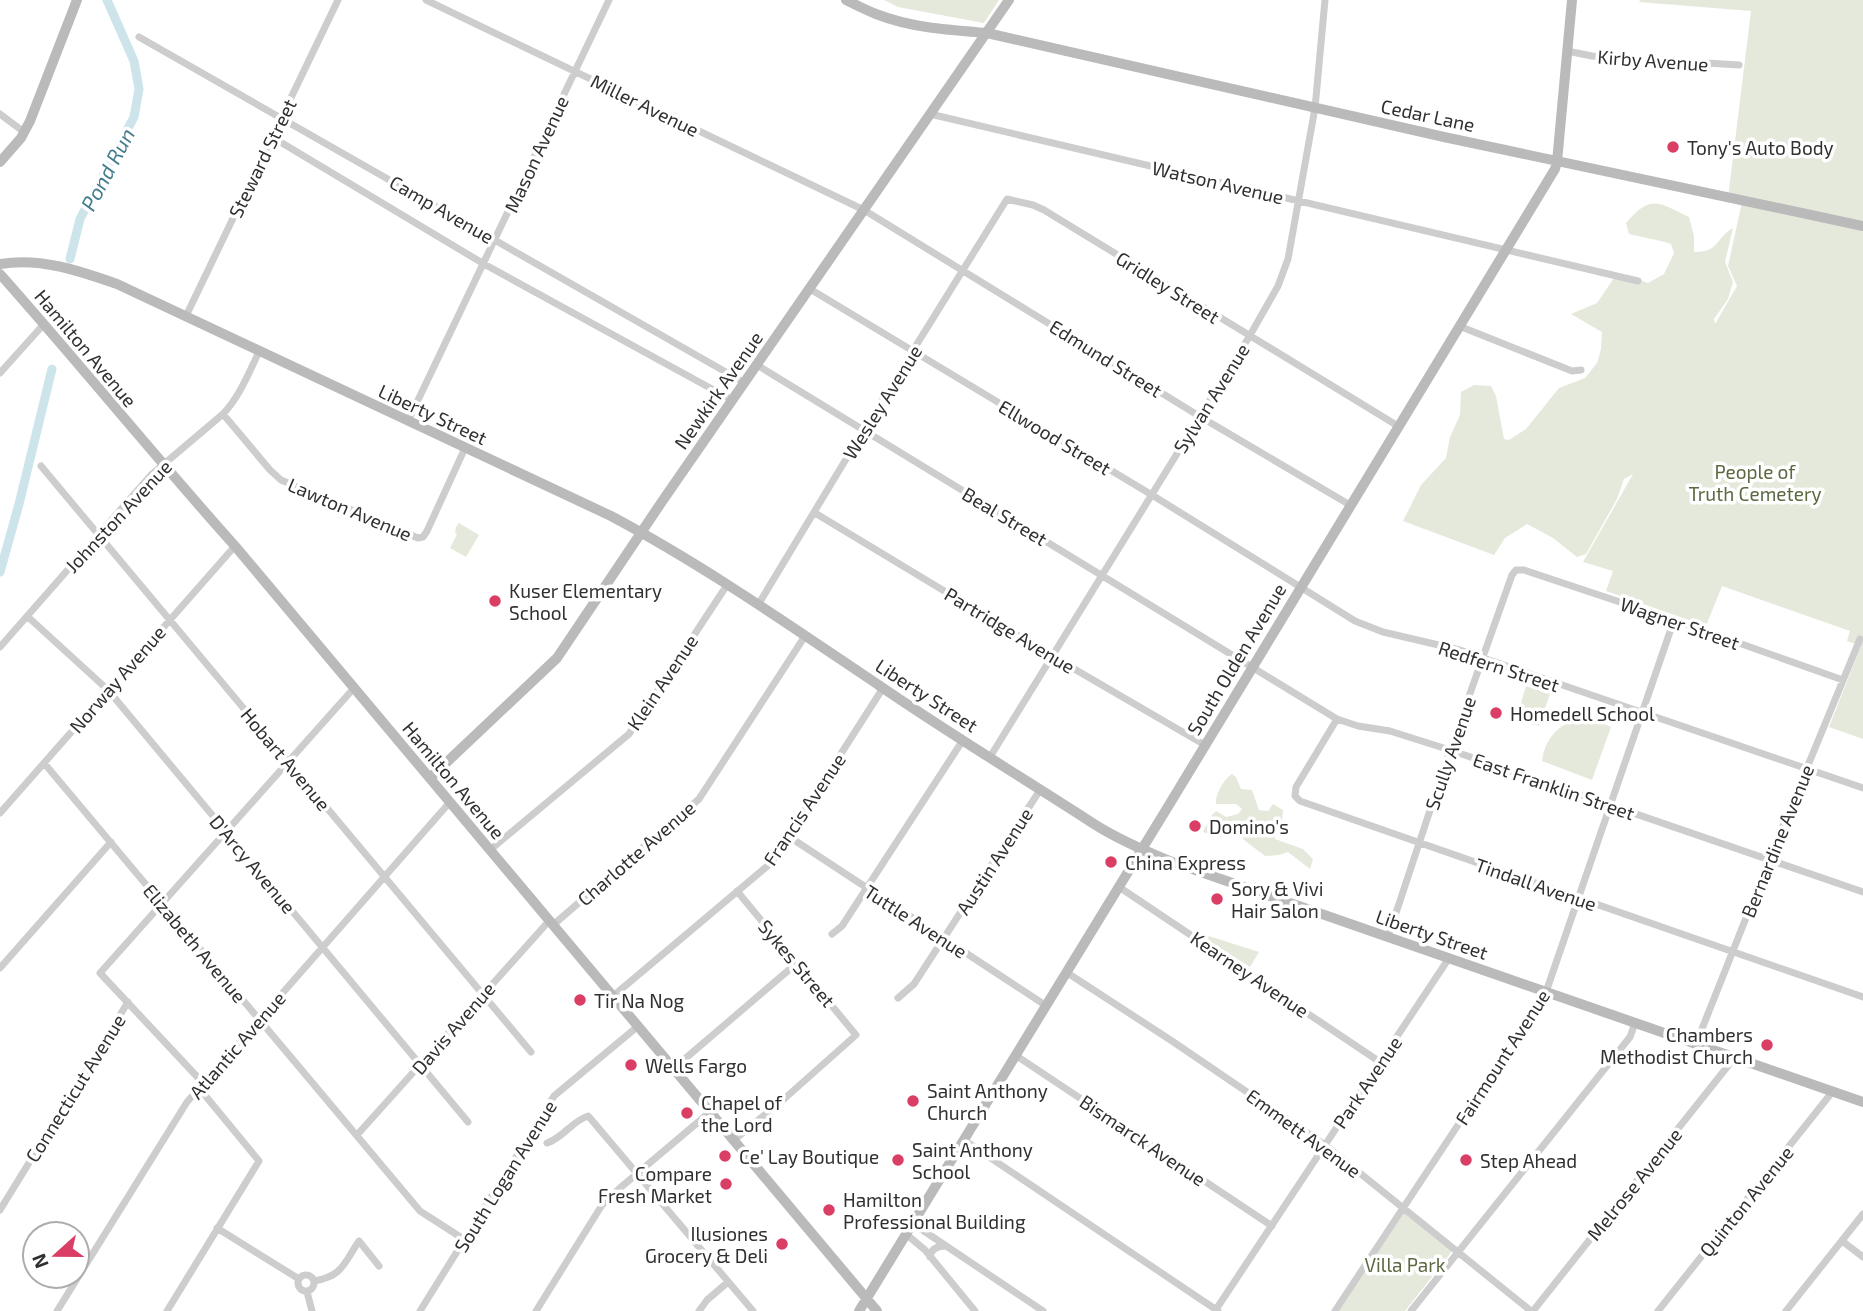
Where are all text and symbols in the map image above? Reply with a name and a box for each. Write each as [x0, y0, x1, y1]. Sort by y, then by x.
street label: Kirby Avenue [1597, 45, 1709, 75]
street label: Miller Avenue [587, 69, 703, 141]
street label: Mason Avenue [499, 92, 573, 216]
street label: Cedar Lane [1379, 94, 1477, 136]
street label: Steward Street [223, 95, 301, 221]
water label: Pond Run [75, 123, 139, 215]
place label: Tony's Auto Body [1687, 136, 1834, 159]
marker: Tony's Auto Body [1665, 139, 1681, 155]
street label: Watson Avenue [1150, 156, 1286, 208]
street label: Camp Avenue [386, 170, 498, 248]
street label: Gridley Street [1112, 246, 1224, 328]
street label: Hamilton Avenue [30, 284, 142, 412]
street label: Edmund Street [1046, 314, 1166, 402]
street label: Newkirk Avenue [669, 327, 767, 453]
street label: Sylvan Avenue [1168, 339, 1254, 457]
street label: Wesley Avenue [838, 341, 926, 463]
street label: Liberty Street [375, 379, 491, 449]
street label: Ellwood Street [995, 394, 1115, 480]
street label: Johnston Avenue [60, 455, 176, 577]
park label: People of Truth Cemetery [1688, 460, 1822, 505]
street label: Lawton Avenue [285, 473, 415, 545]
street label: Beal Street [959, 482, 1051, 550]
place label: Kuser Elementary School [509, 579, 662, 624]
street label: South Olden Avenue [1182, 579, 1290, 739]
street label: Partridge Avenue [941, 582, 1079, 678]
street label: Wagner Street [1617, 592, 1743, 654]
marker: Kuser Elementary School [487, 593, 503, 609]
street label: Norway Avenue [64, 621, 170, 737]
street label: Klein Avenue [622, 630, 702, 734]
street label: Redfern Street [1436, 636, 1562, 696]
street label: Liberty Street [872, 653, 982, 737]
street label: Scully Avenue [1420, 693, 1480, 813]
place label: Homedell School [1510, 702, 1655, 725]
street label: Hobart Avenue [236, 703, 336, 815]
marker: Homedell School [1488, 705, 1504, 721]
street label: Hamilton Avenue [398, 716, 510, 844]
street label: East Franklin Street [1470, 748, 1638, 824]
street label: Francis Avenue [758, 749, 850, 869]
street label: Bernardine Avenue [1736, 761, 1818, 921]
street label: Charlotte Avenue [572, 796, 700, 910]
street label: Austin Avenue [951, 803, 1037, 919]
street label: D'Arcy Avenue [205, 810, 301, 918]
place label: Domino's [1209, 815, 1289, 838]
marker: Domino's [1187, 818, 1203, 834]
place label: China Express [1125, 851, 1246, 874]
street label: Tindall Avenue [1473, 853, 1599, 915]
marker: China Express [1103, 854, 1119, 870]
place label: Sory & Vivi Hair Salon [1231, 877, 1323, 922]
street label: Elizabeth Avenue [139, 879, 251, 1007]
street label: Tuttle Avenue [860, 879, 972, 963]
marker: Sory & Vivi Hair Salon [1209, 891, 1225, 907]
street label: Liberty Street [1373, 904, 1491, 964]
street label: Sykes Street [754, 915, 840, 1011]
street label: Kearney Avenue [1187, 926, 1313, 1022]
street label: Davis Avenue [407, 977, 499, 1079]
street label: Fairmount Avenue [1450, 985, 1554, 1129]
street label: Atlantic Avenue [184, 987, 290, 1103]
place label: Tir Na Nog [594, 989, 684, 1012]
marker: Tir Na Nog [572, 992, 588, 1008]
street label: Connecticut Avenue [20, 1010, 130, 1166]
place label: Chambers Methodist Church [1600, 1023, 1753, 1068]
street label: Park Avenue [1328, 1032, 1406, 1132]
marker: Chambers Methodist Church [1759, 1037, 1775, 1053]
place label: Wells Fargo [645, 1054, 747, 1077]
marker: Wells Fargo [623, 1057, 639, 1073]
place label: Saint Anthony Church [927, 1079, 1048, 1124]
street label: Emmett Avenue [1242, 1084, 1366, 1182]
street label: Bismarck Avenue [1076, 1089, 1210, 1191]
place label: Chapel of the Lord [701, 1091, 783, 1136]
marker: Saint Anthony Church [905, 1093, 921, 1109]
street label: South Logan Avenue [449, 1096, 561, 1256]
marker: Chapel of the Lord [679, 1105, 695, 1121]
street label: Melrose Avenue [1582, 1123, 1686, 1245]
place label: Saint Anthony School [912, 1138, 1033, 1183]
street label: Quinton Avenue [1694, 1141, 1798, 1261]
place label: Ce' Lay Boutique [739, 1145, 879, 1168]
marker: Ce' Lay Boutique [717, 1148, 733, 1164]
place label: Step Ahead [1480, 1149, 1577, 1172]
marker: Saint Anthony School [890, 1152, 906, 1168]
marker: Step Ahead [1458, 1152, 1474, 1168]
place label: Compare Fresh Market [598, 1162, 712, 1207]
marker: Compare Fresh Market [718, 1176, 734, 1192]
place label: Hamilton Professional Building [843, 1188, 1026, 1233]
marker: Hamilton Professional Building [821, 1202, 837, 1218]
north arrow [21, 1220, 91, 1290]
place label: Ilusiones Grocery & Deli [645, 1222, 768, 1267]
marker: Ilusiones Grocery & Deli [774, 1236, 790, 1252]
text: N [26, 1251, 53, 1272]
park label: Villa Park [1364, 1253, 1446, 1276]

